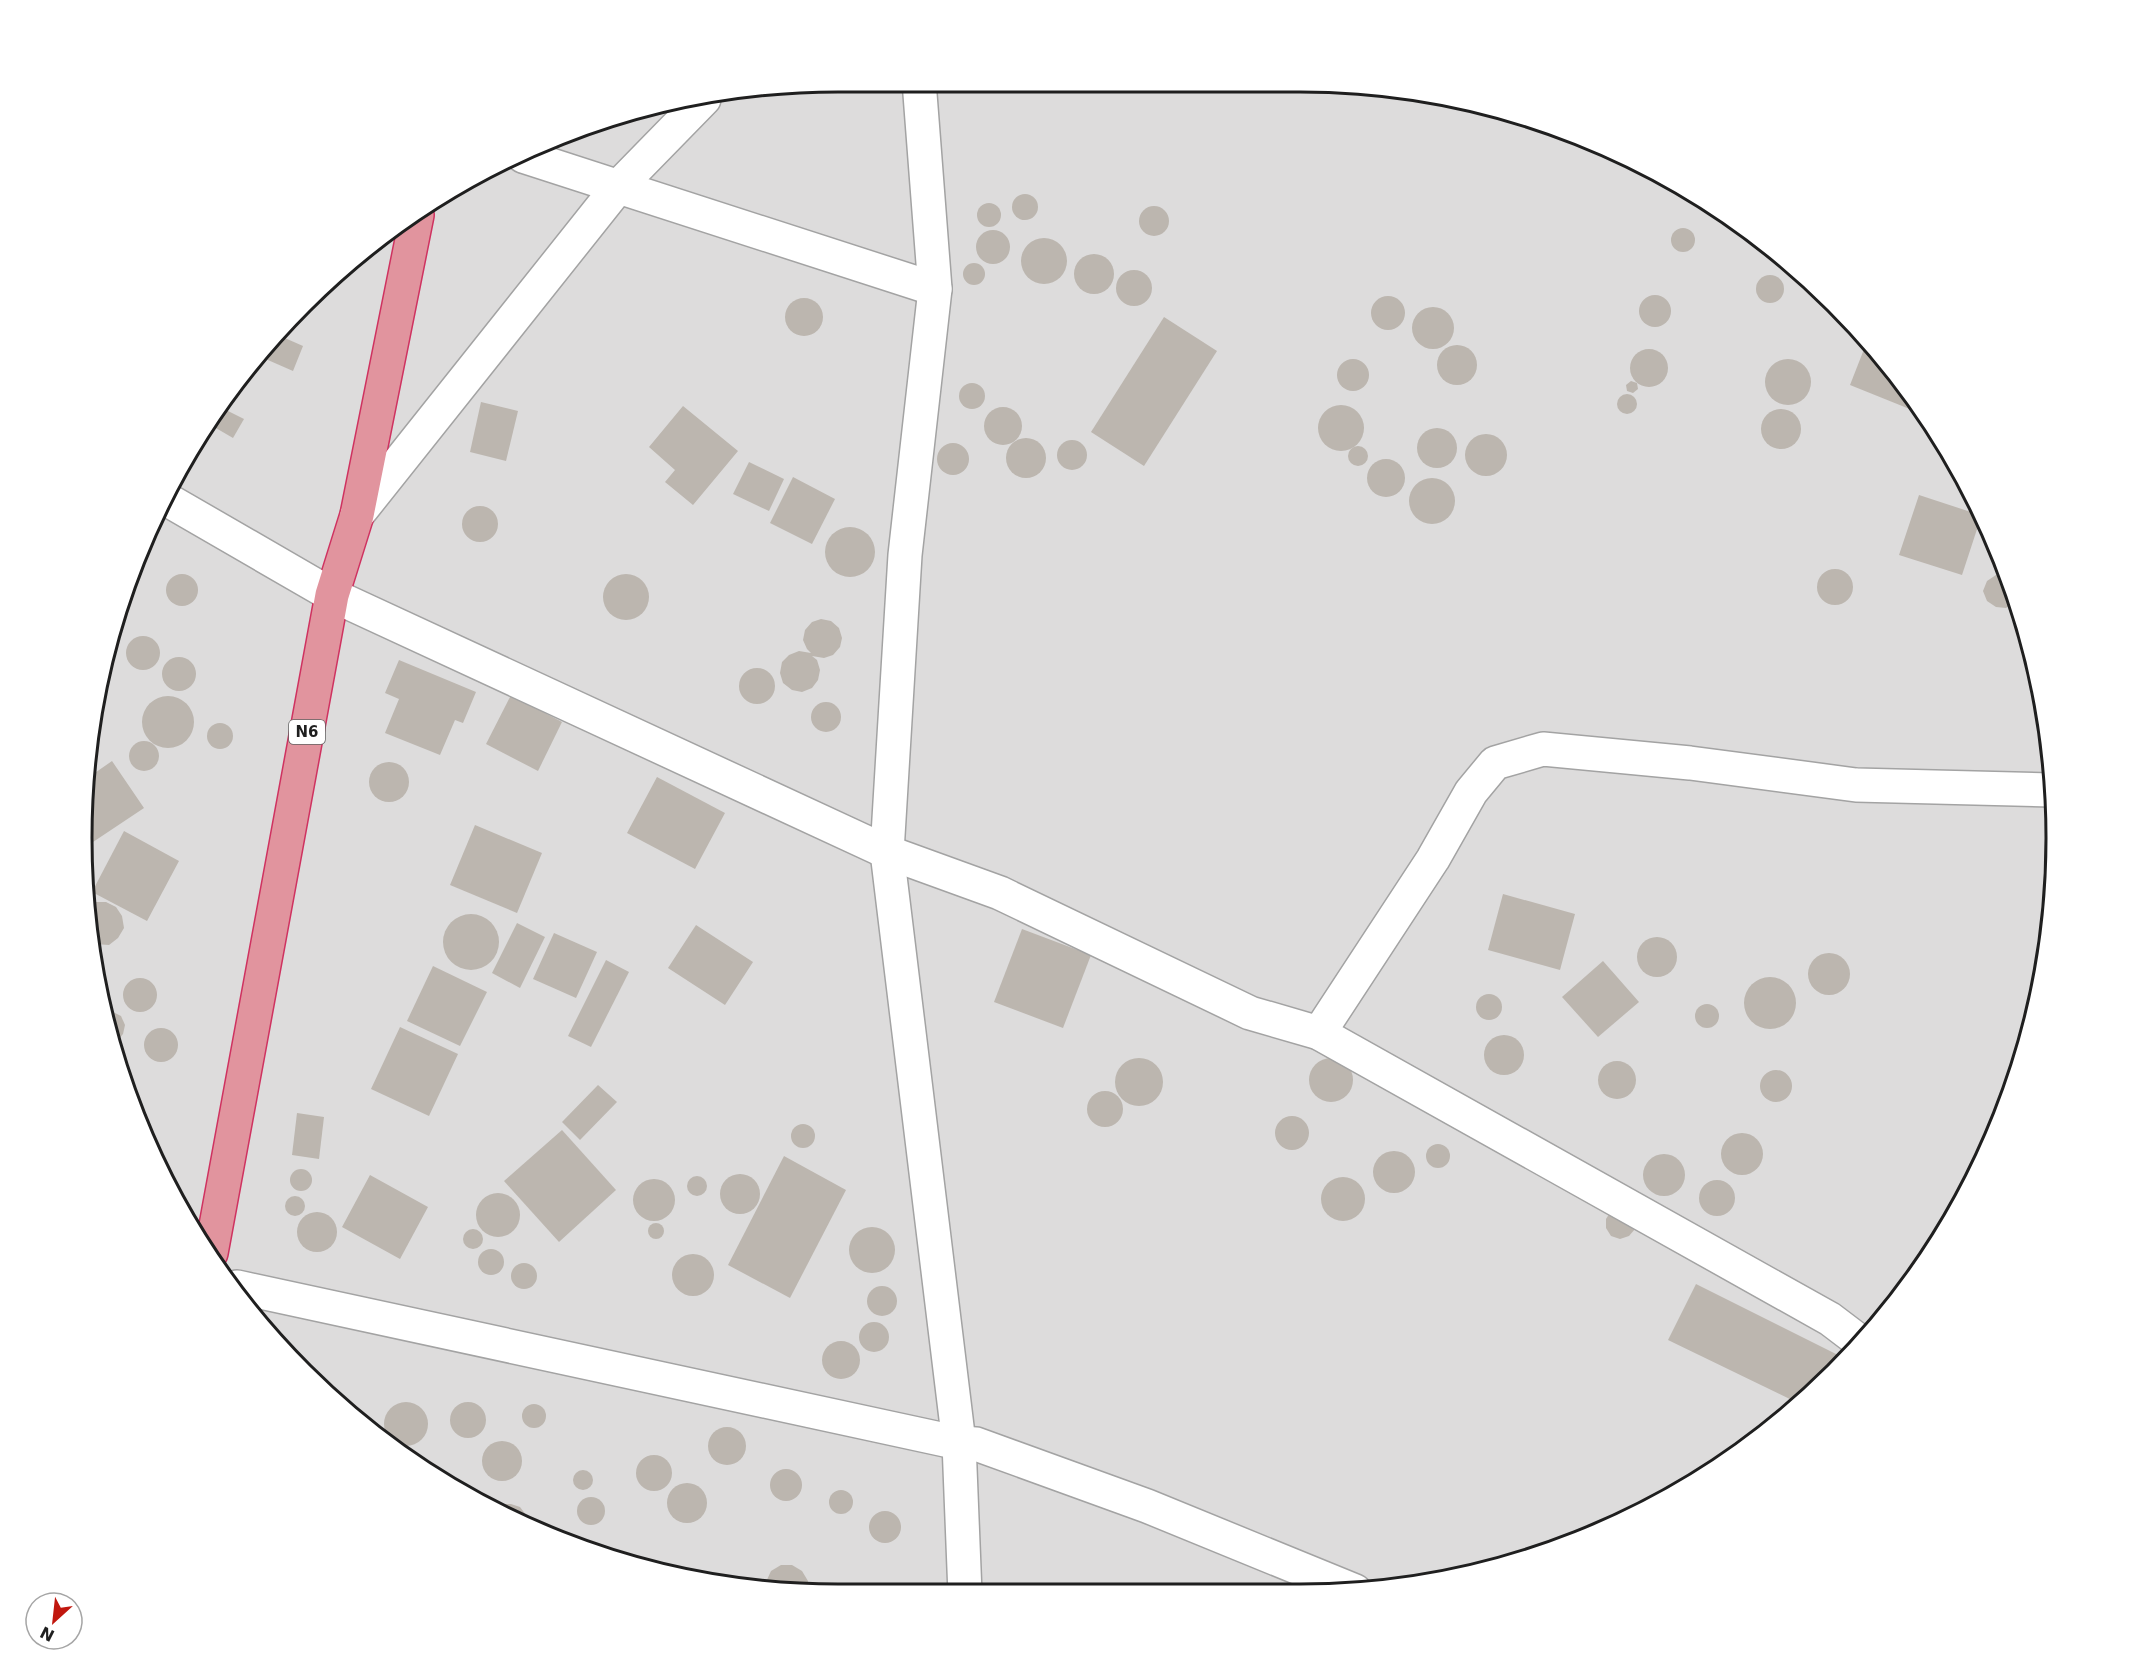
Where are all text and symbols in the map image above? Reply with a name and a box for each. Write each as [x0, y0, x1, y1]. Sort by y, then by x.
road number: N6 [289, 720, 325, 744]
north arrow [24, 1591, 84, 1651]
text: N [37, 1622, 58, 1645]

